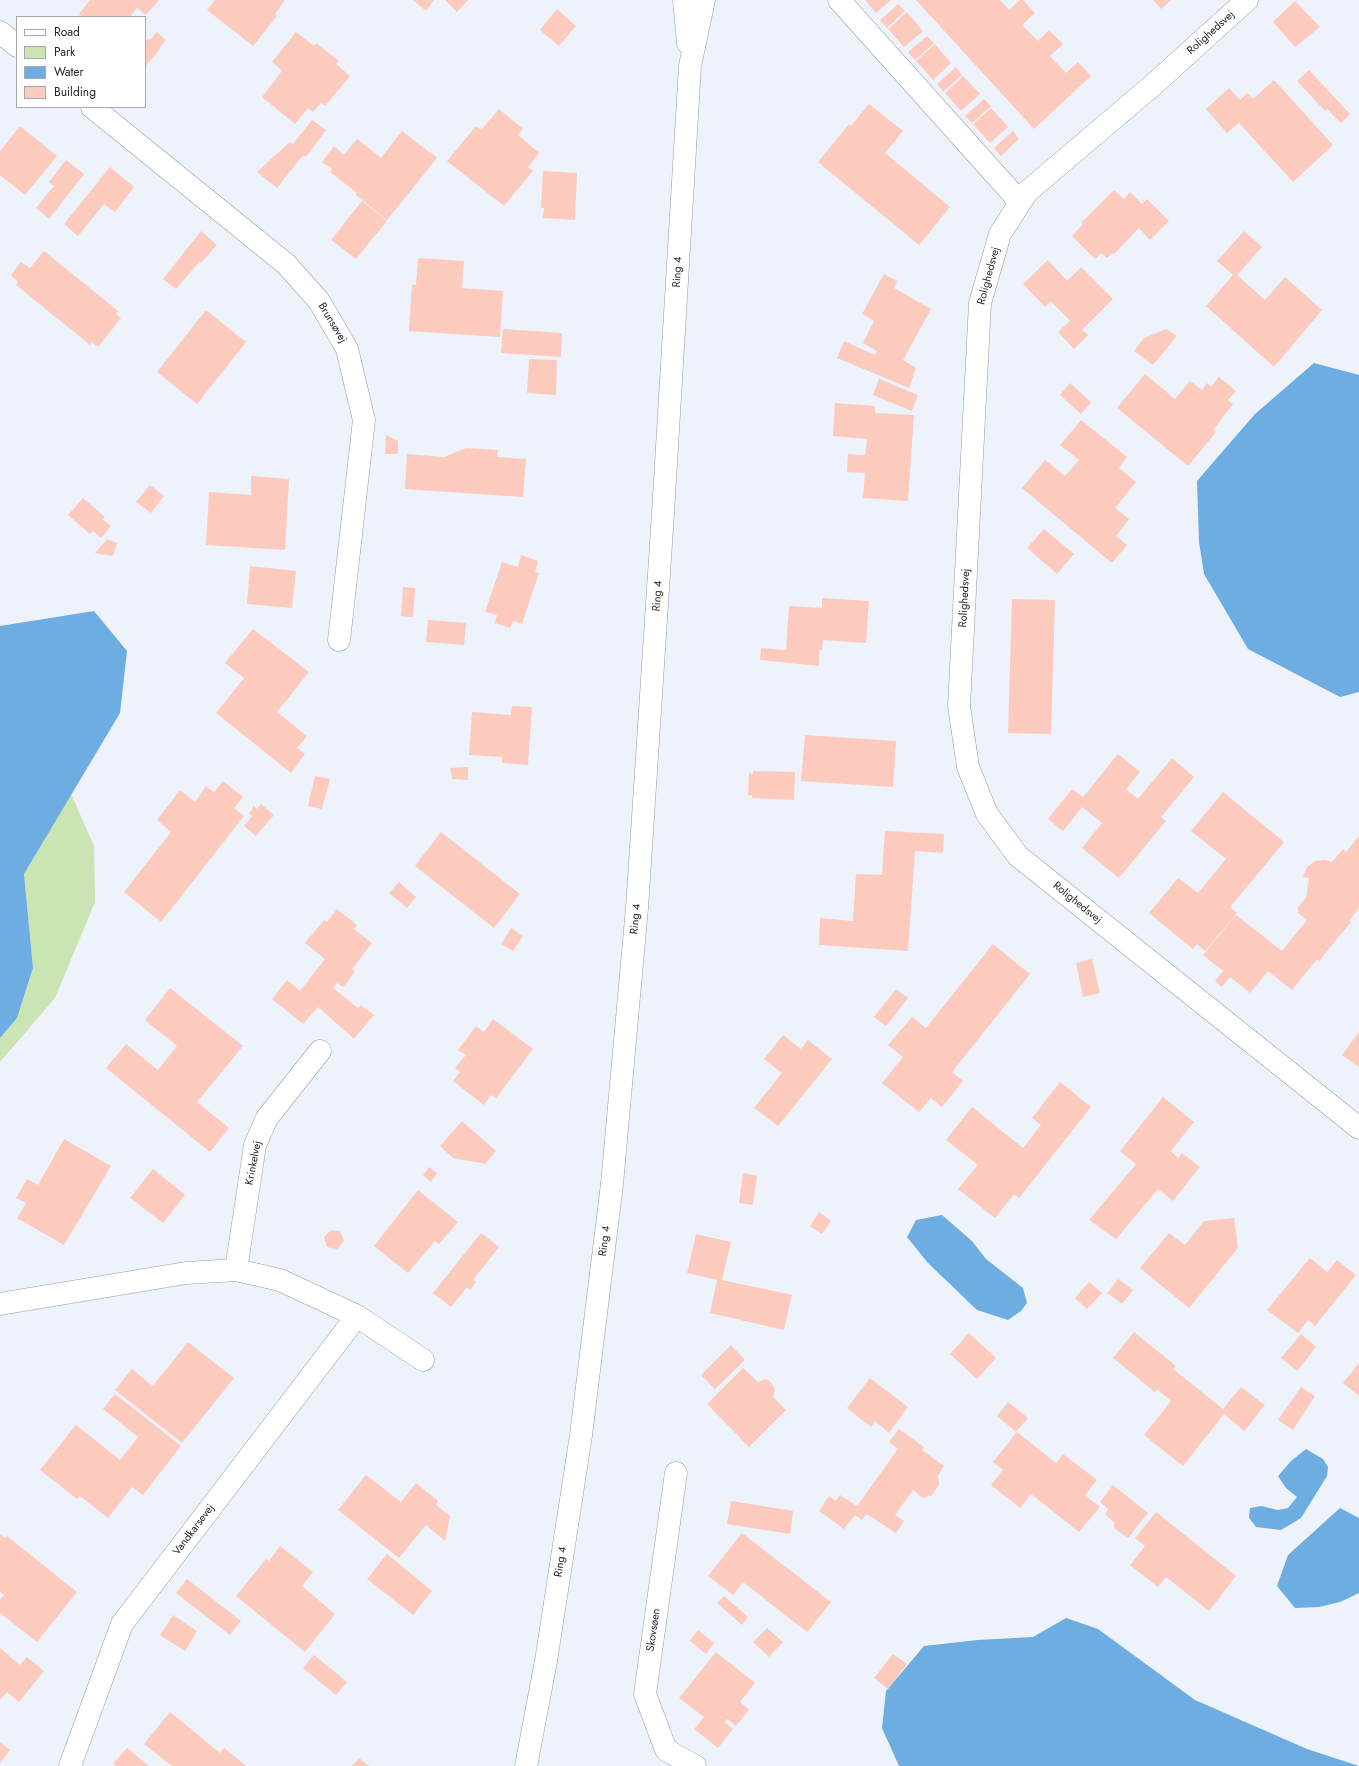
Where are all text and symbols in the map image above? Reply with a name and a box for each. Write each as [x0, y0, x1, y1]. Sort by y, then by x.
street label: Rolighedsvej [1185, 8, 1237, 58]
legend [16, 16, 146, 108]
text: Road [54, 23, 80, 41]
text: Park [54, 43, 75, 61]
text: Water [54, 63, 84, 81]
text: Building [54, 83, 96, 101]
street label: Rolighedsvej [975, 246, 1003, 306]
street label: Ring 4 [671, 256, 685, 288]
street label: Brunsøvej [315, 300, 349, 346]
street label: Rolighedsvej [957, 568, 973, 628]
street label: Ring 4 [650, 580, 666, 612]
street label: Rolighedsvej [1050, 879, 1104, 927]
street label: Ring 4 [628, 903, 644, 935]
street label: Krinkelvej [243, 1140, 265, 1186]
street label: Ring 4 [597, 1225, 613, 1257]
street label: Vandkarsevej [171, 1502, 217, 1558]
street label: Ring 4 [552, 1546, 570, 1578]
street label: Skovsøen [644, 1608, 664, 1652]

